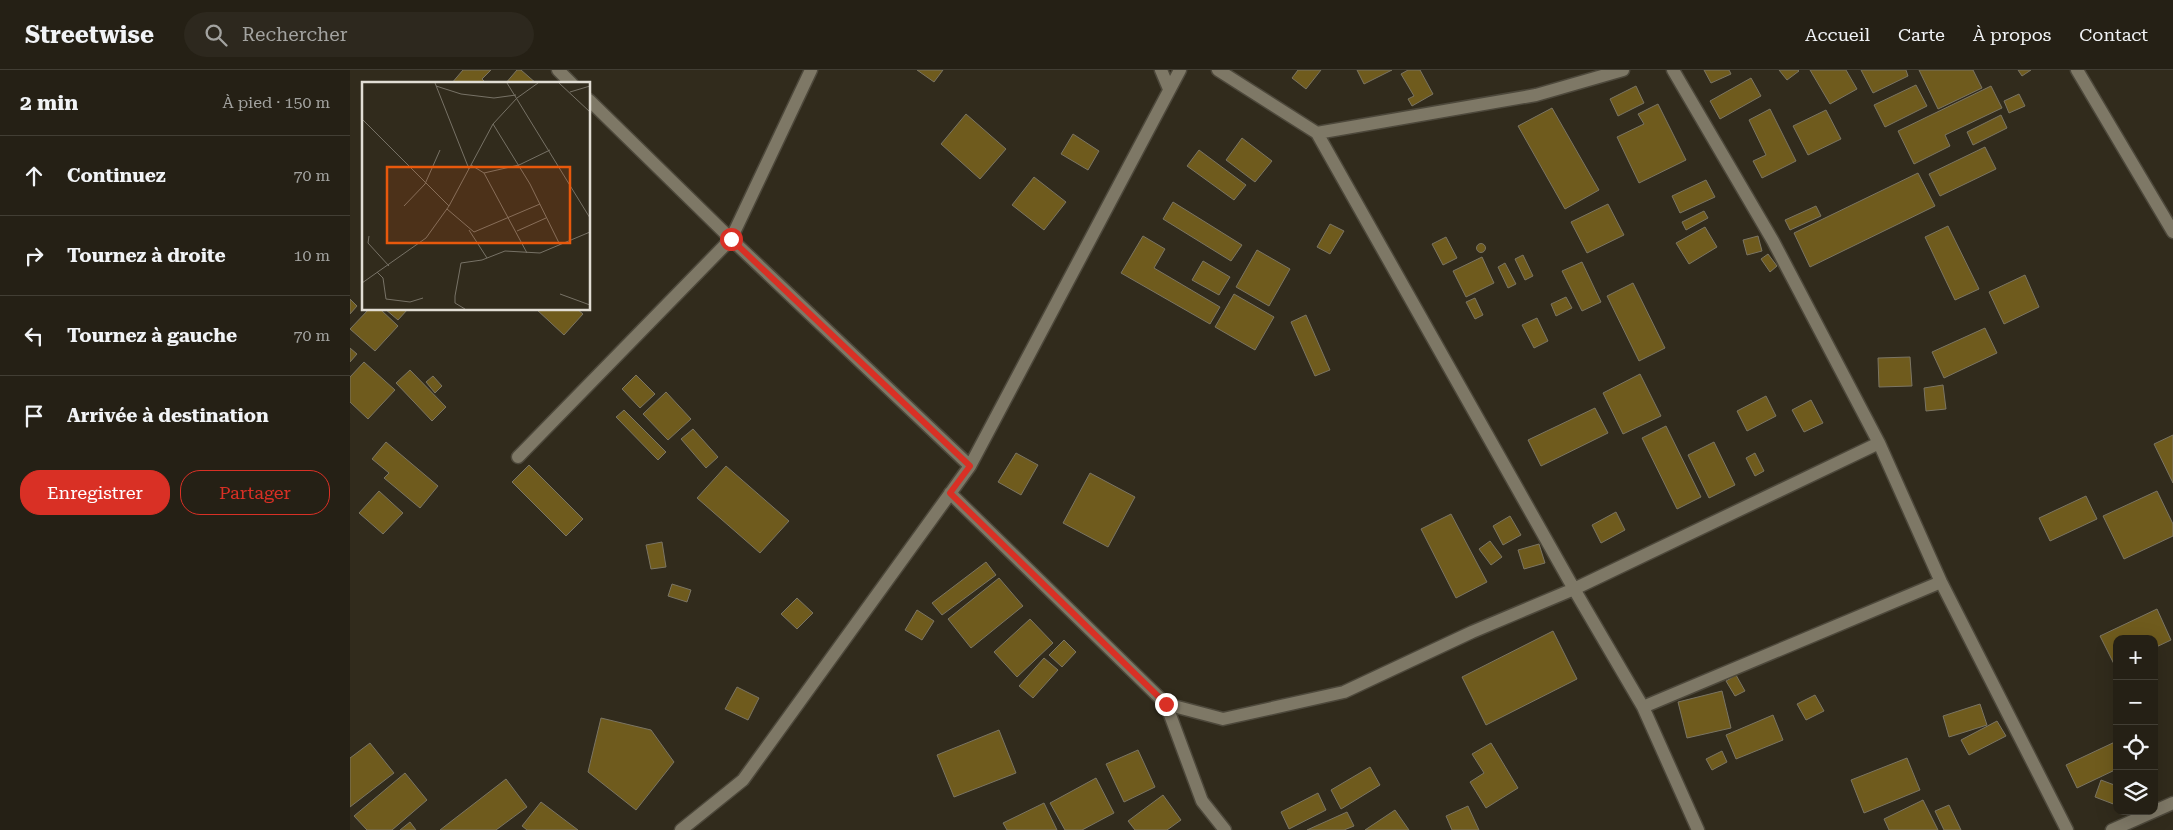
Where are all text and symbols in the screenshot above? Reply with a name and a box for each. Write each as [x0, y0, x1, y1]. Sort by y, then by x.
search box [184, 12, 534, 57]
text: Streetwise [25, 21, 154, 49]
icon: search [202, 21, 230, 49]
text: Rechercher [242, 23, 348, 46]
text: Accueil [1805, 24, 1870, 45]
text: Carte [1898, 24, 1945, 45]
text: À propos [1973, 24, 2051, 45]
text: Contact [2079, 24, 2148, 45]
inset map [362, 82, 590, 310]
text: 2 min [20, 91, 78, 115]
text: À pied · 150 m [222, 93, 330, 112]
icon: ahead [20, 162, 48, 190]
text: Continuez [67, 164, 166, 187]
text: 70 m [293, 166, 330, 185]
route start [720, 228, 743, 251]
icon: right [20, 242, 48, 270]
text: Tournez à droite [67, 244, 226, 267]
text: 10 m [293, 246, 330, 265]
icon: left [20, 322, 48, 350]
text: Tournez à gauche [67, 324, 237, 347]
text: 70 m [293, 326, 330, 345]
icon: arrive [20, 402, 48, 430]
text: Arrivée à destination [67, 404, 269, 427]
button: Enregistrer [20, 470, 170, 515]
button: Partager [180, 470, 330, 515]
map controls [2113, 635, 2158, 815]
button: + [2113, 635, 2158, 680]
button: − [2113, 680, 2158, 725]
route end [1155, 693, 1178, 716]
button: locate [2113, 725, 2158, 770]
button: layers [2113, 770, 2158, 815]

